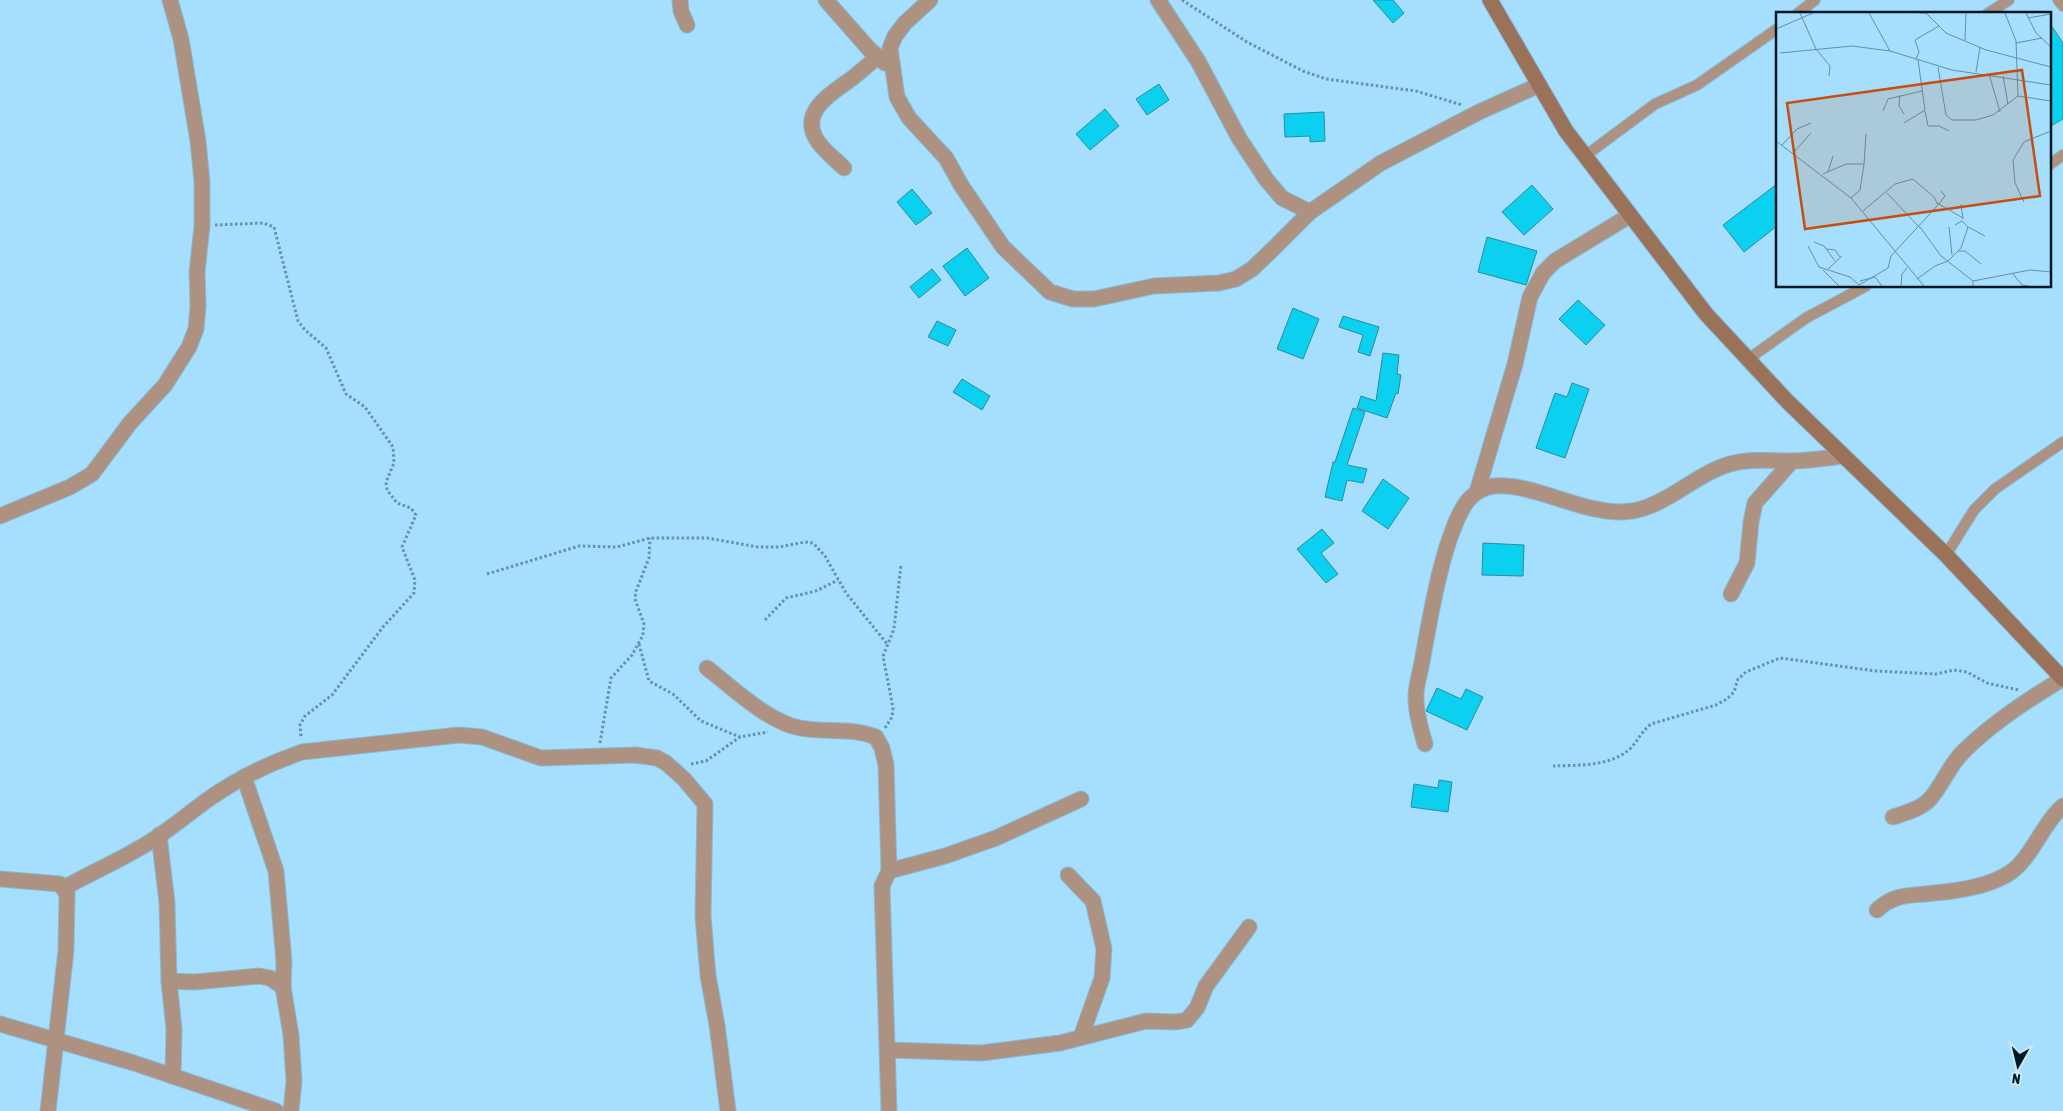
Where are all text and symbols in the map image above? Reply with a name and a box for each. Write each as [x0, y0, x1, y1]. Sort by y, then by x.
inset map [1776, 12, 2050, 288]
north arrow [1993, 1041, 2043, 1091]
text: N [2011, 1070, 2021, 1087]

